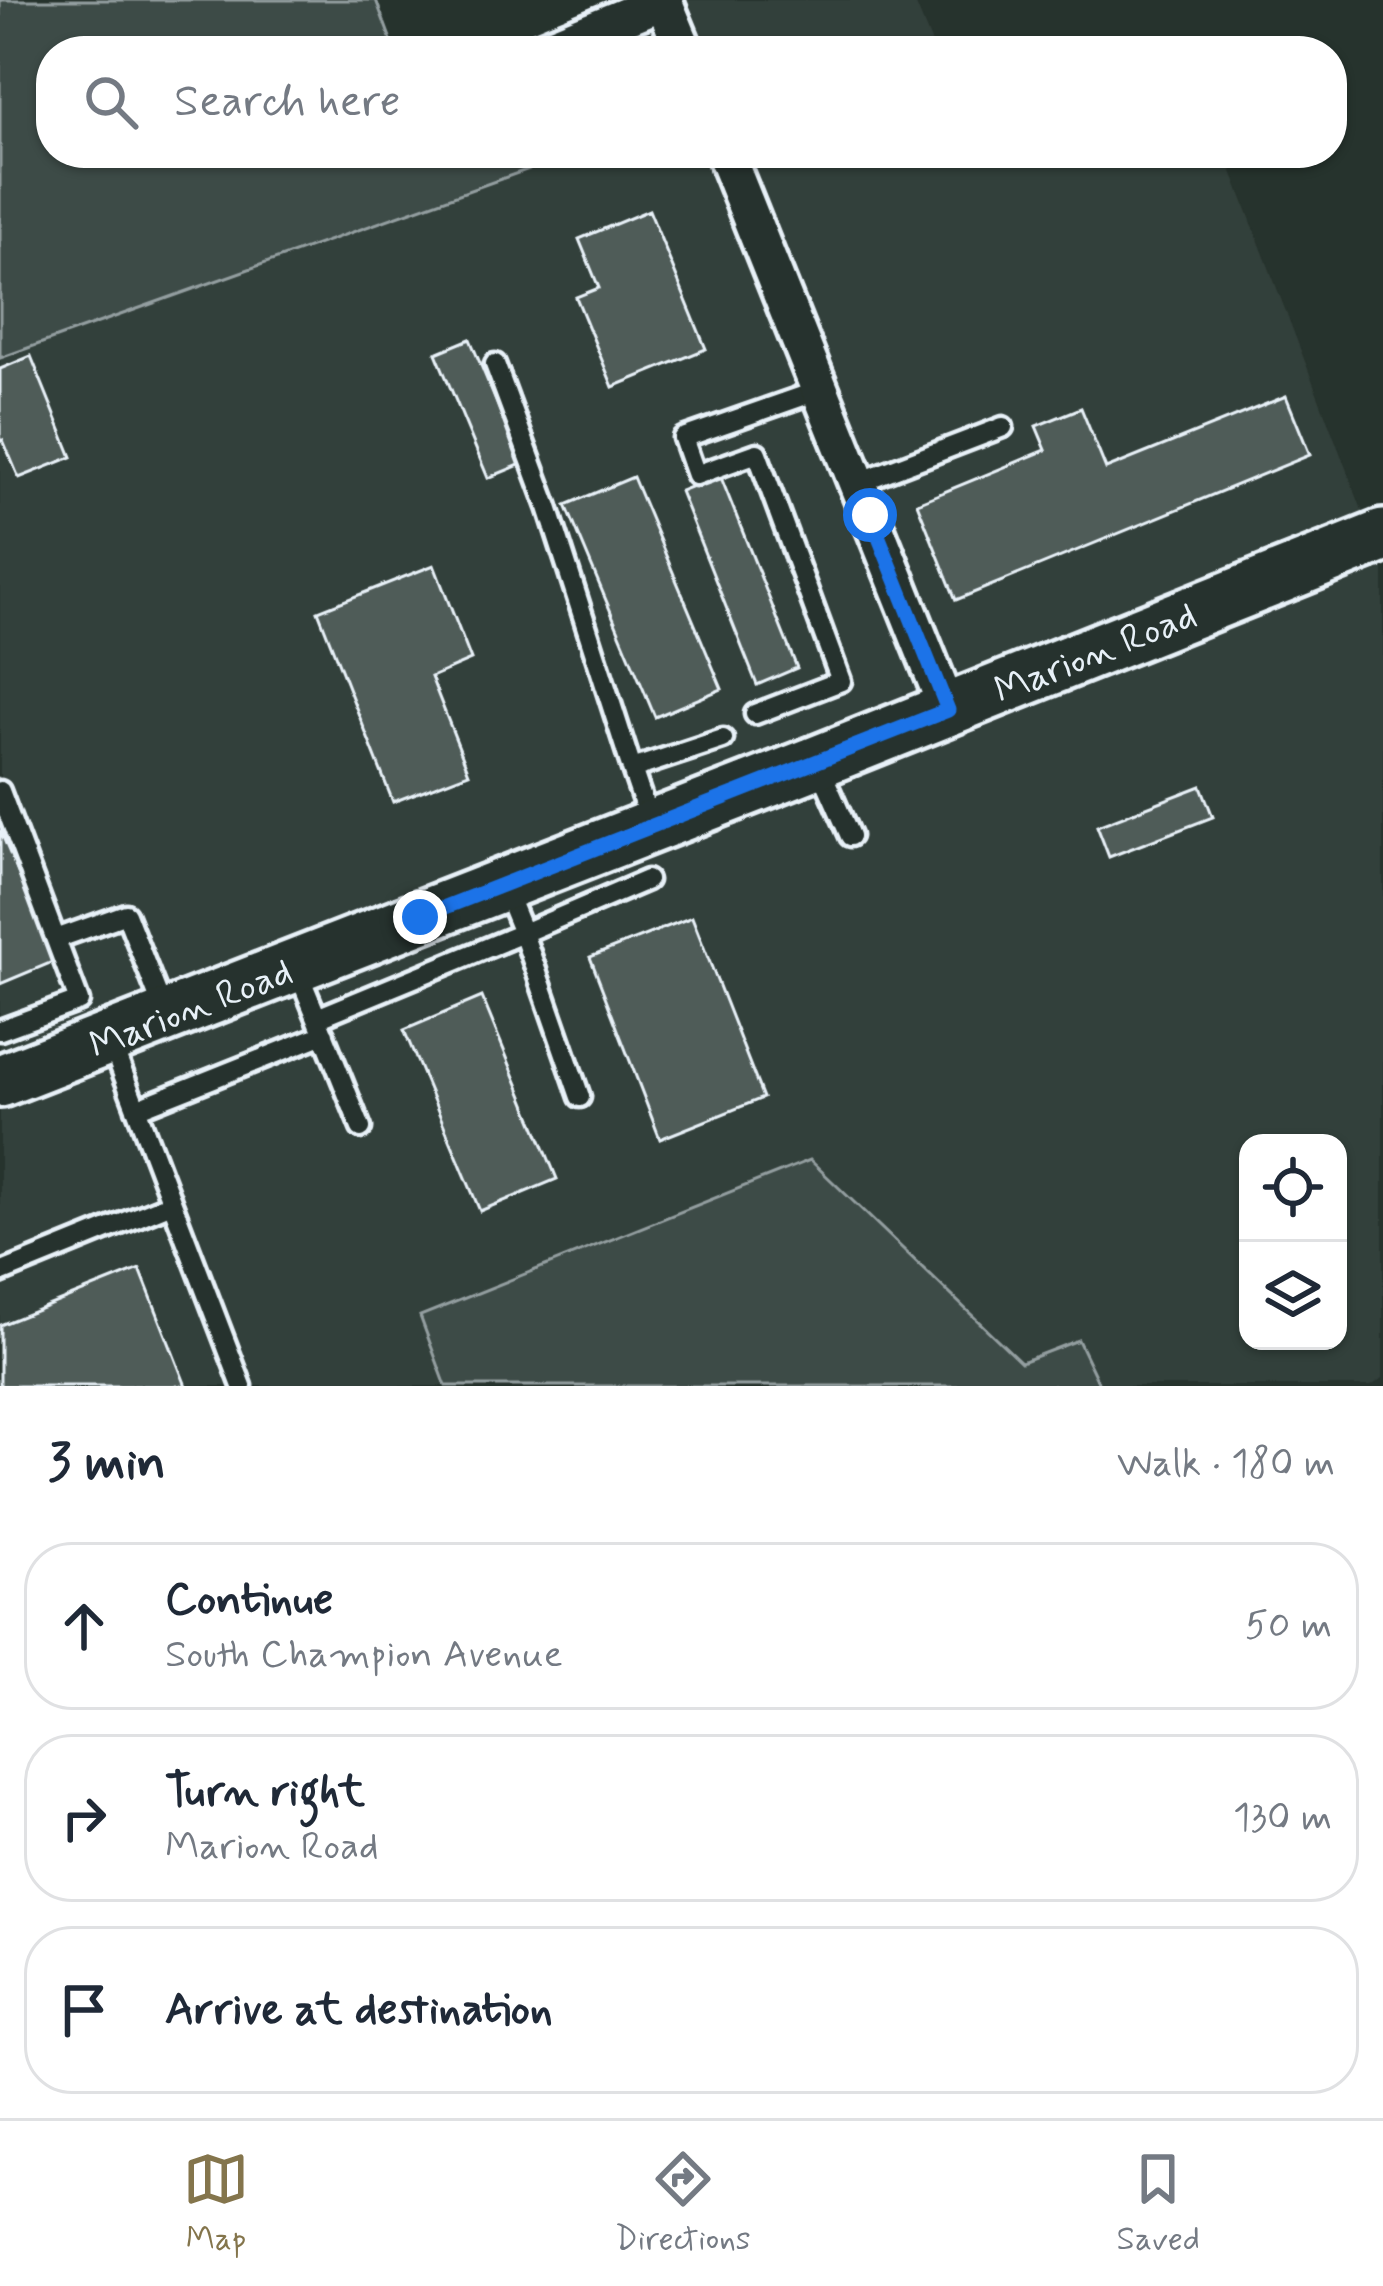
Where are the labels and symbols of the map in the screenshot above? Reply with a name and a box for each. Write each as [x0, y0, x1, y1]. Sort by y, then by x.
route start [843, 488, 897, 542]
street label: Marion Road [987, 591, 1205, 718]
route end [393, 890, 447, 944]
street label: Marion Road [82, 947, 300, 1073]

